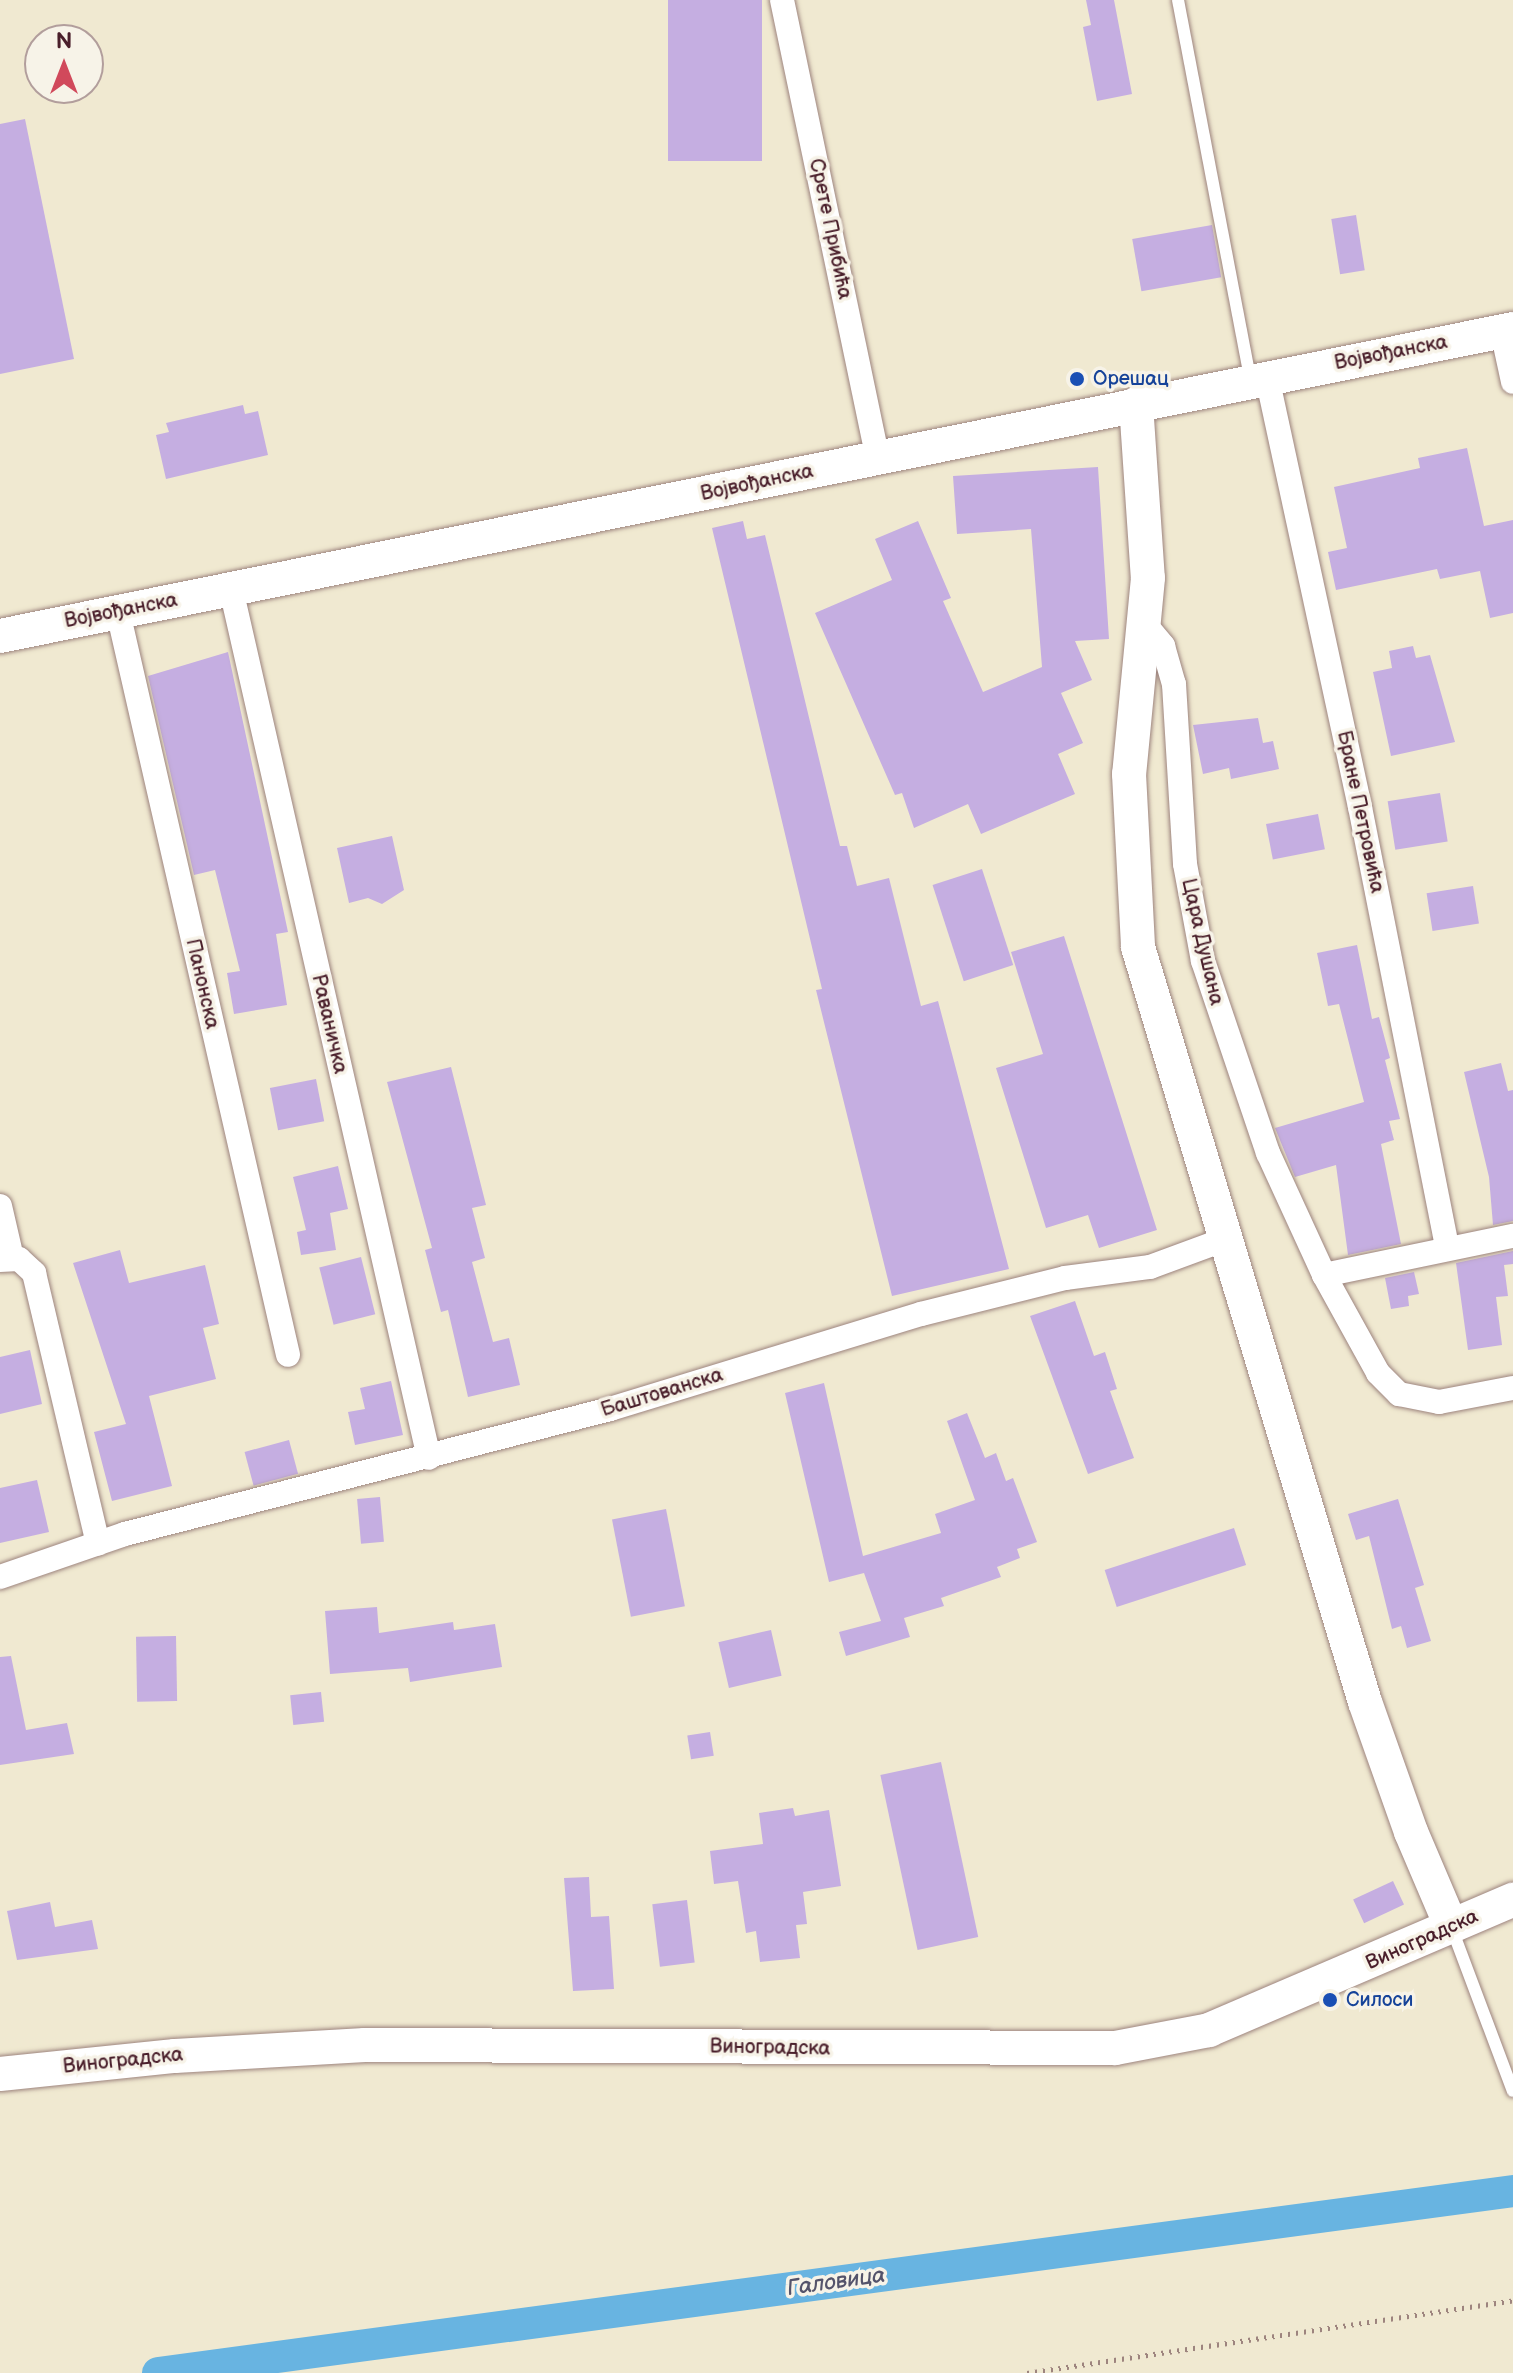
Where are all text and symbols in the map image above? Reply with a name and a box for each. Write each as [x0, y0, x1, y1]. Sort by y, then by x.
north arrow [24, 24, 104, 104]
text: N [56, 28, 72, 55]
street label: Срете Прибића [803, 157, 857, 301]
street label: Војвођанска [1332, 330, 1450, 376]
place label: Орешац [1093, 367, 1169, 391]
marker: Орешац [1068, 370, 1086, 388]
street label: Војвођанска [698, 459, 816, 507]
street label: Војвођанска [62, 588, 180, 634]
street label: Бране Петровића [1331, 729, 1389, 895]
street label: Цара Душана [1176, 876, 1228, 1008]
street label: Панонска [180, 937, 224, 1031]
street label: Раваничка [306, 972, 352, 1076]
street label: Баштованска [598, 1363, 726, 1423]
street label: Виноградска [1362, 1905, 1482, 1975]
place label: Силоси [1346, 1988, 1413, 2012]
marker: Силоси [1321, 1991, 1339, 2009]
street label: Виноградска [709, 2035, 831, 2061]
street label: Виноградска [62, 2043, 184, 2079]
water label: Галовица [785, 2262, 887, 2302]

